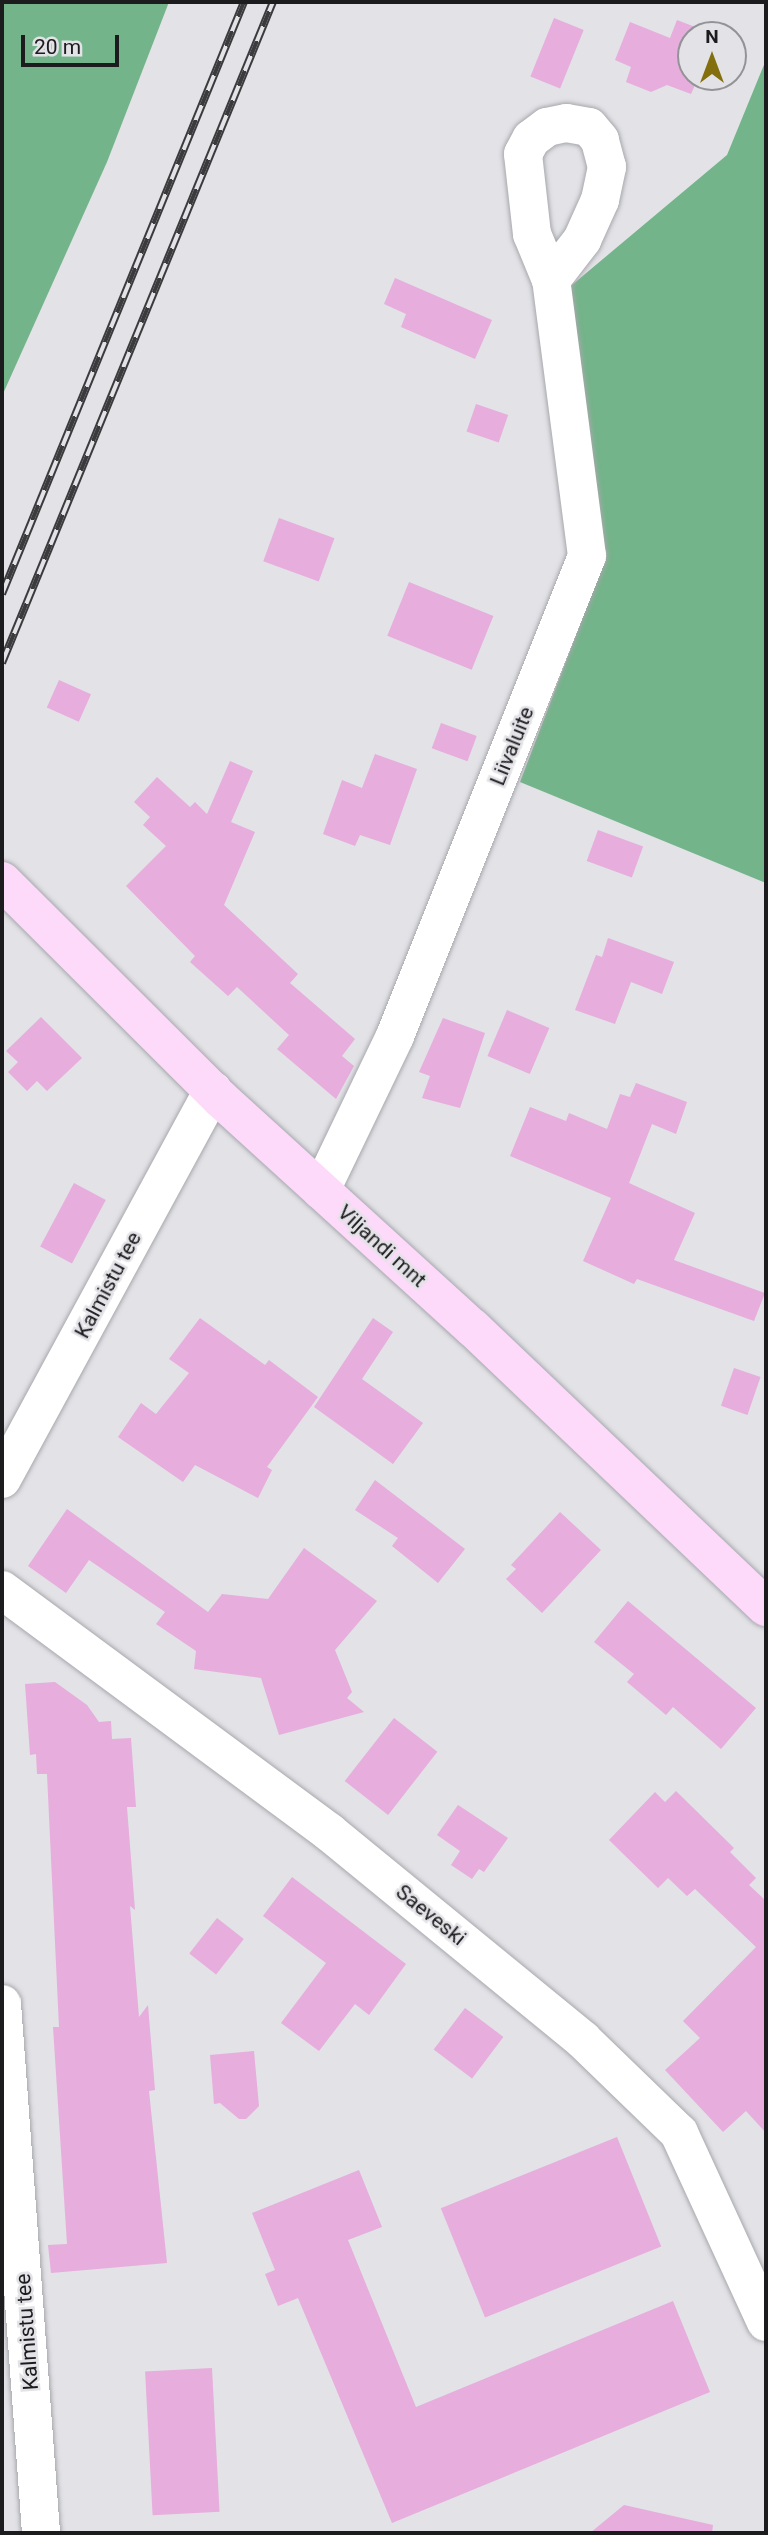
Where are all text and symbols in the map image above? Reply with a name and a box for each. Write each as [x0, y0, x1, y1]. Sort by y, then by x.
scale bar [24, 21, 122, 65]
north arrow [677, 21, 747, 91]
text: N [705, 25, 719, 48]
text: 20 m [34, 35, 81, 59]
street label: Liivaluite [485, 703, 539, 789]
street label: Viljandi mnt [332, 1200, 432, 1292]
street label: Kalmistu tee [69, 1227, 147, 1343]
street label: Saeveski [391, 1879, 471, 1951]
street label: Kalmistu tee [10, 2273, 44, 2391]

